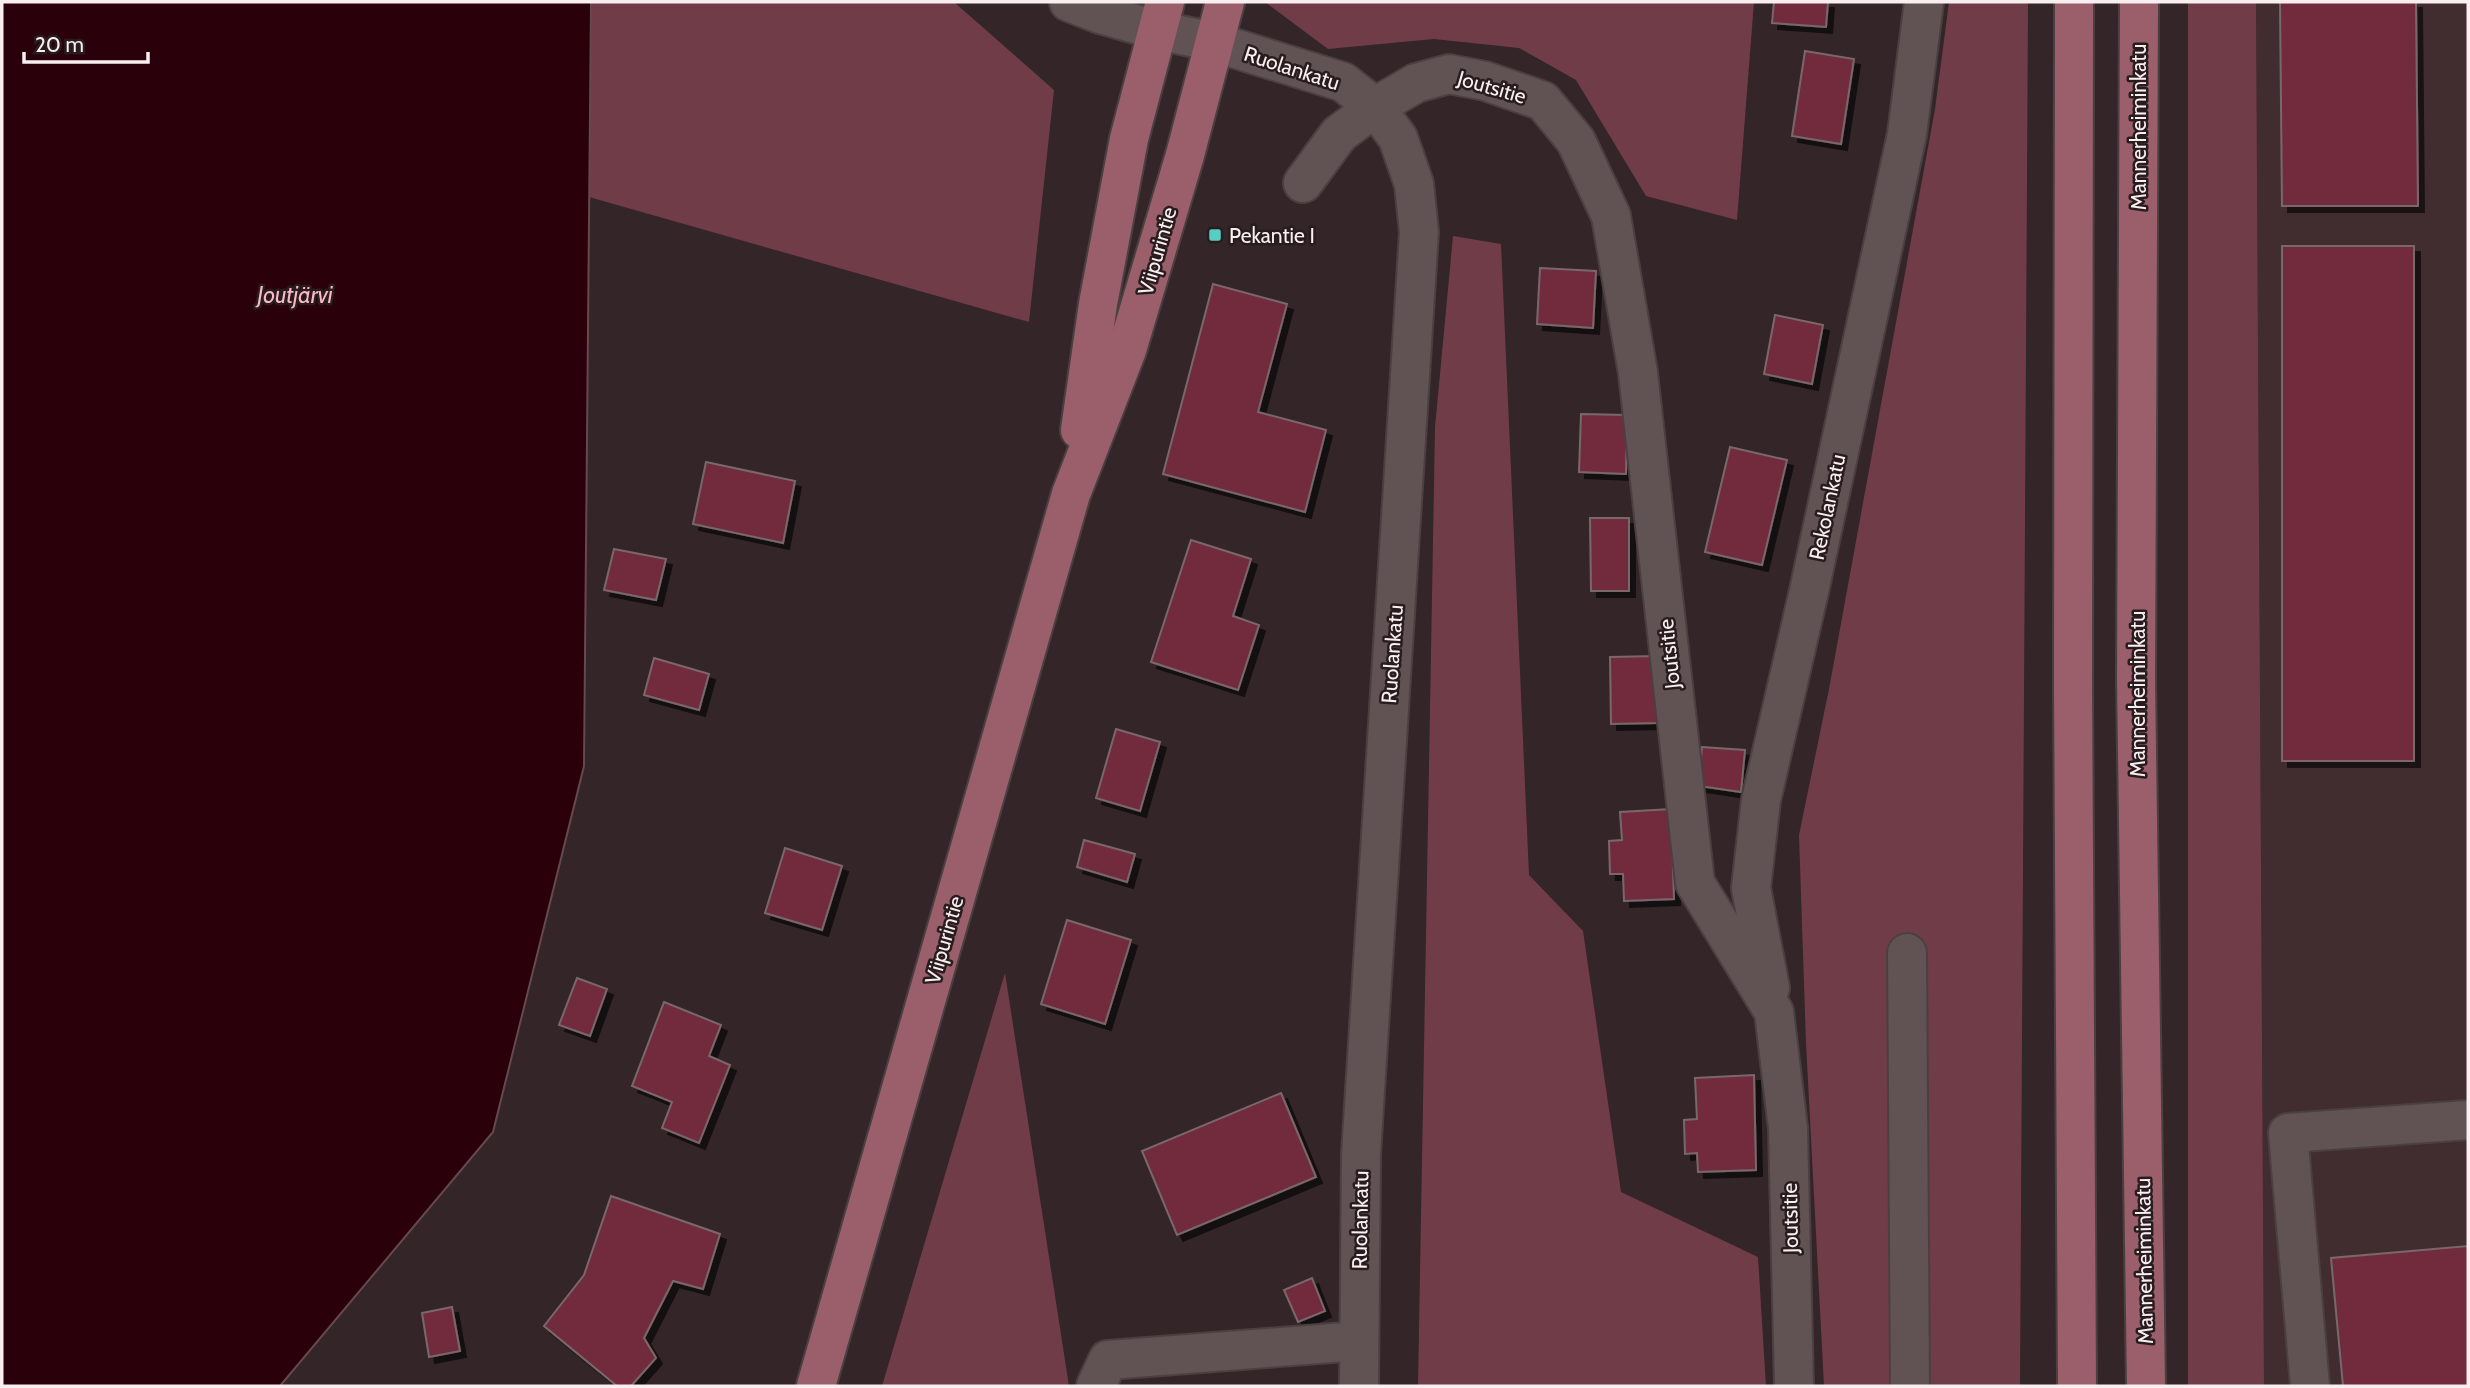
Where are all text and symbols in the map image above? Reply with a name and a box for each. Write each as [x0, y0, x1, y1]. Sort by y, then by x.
scale bar [24, 21, 149, 65]
text: 20 m [35, 32, 84, 57]
street label: Ruolankatu [1241, 41, 1343, 95]
street label: Mannerheiminkatu [2126, 44, 2151, 210]
street label: Joutsitie [1454, 65, 1529, 109]
street label: Viipurintie [1133, 204, 1182, 298]
place label: Pekantie I [1229, 223, 1315, 248]
marker: Pekantie I [1207, 227, 1223, 243]
water label: Joutjärvi [255, 281, 334, 309]
street label: Rekolankatu [1804, 452, 1850, 562]
street label: Ruolankatu [1376, 604, 1408, 704]
street label: Mannerheiminkatu [2125, 611, 2150, 777]
street label: Joutsitie [1653, 618, 1685, 691]
street label: Viipurintie [920, 893, 969, 987]
street label: Ruolankatu [1347, 1170, 1373, 1270]
street label: Mannerheiminkatu [2130, 1178, 2158, 1344]
street label: Joutsitie [1777, 1182, 1803, 1254]

